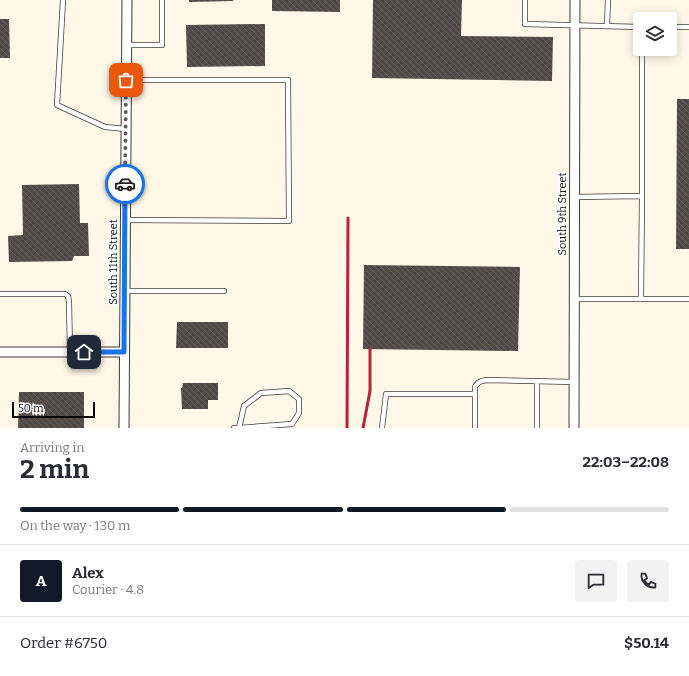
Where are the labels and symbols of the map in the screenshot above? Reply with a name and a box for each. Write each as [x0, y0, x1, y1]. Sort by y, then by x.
pin [109, 63, 143, 97]
courier [105, 164, 145, 204]
street label: South 9th Street [556, 173, 569, 255]
street label: South 11th Street [107, 219, 120, 305]
pin [67, 335, 101, 369]
scale bar [12, 400, 95, 419]

